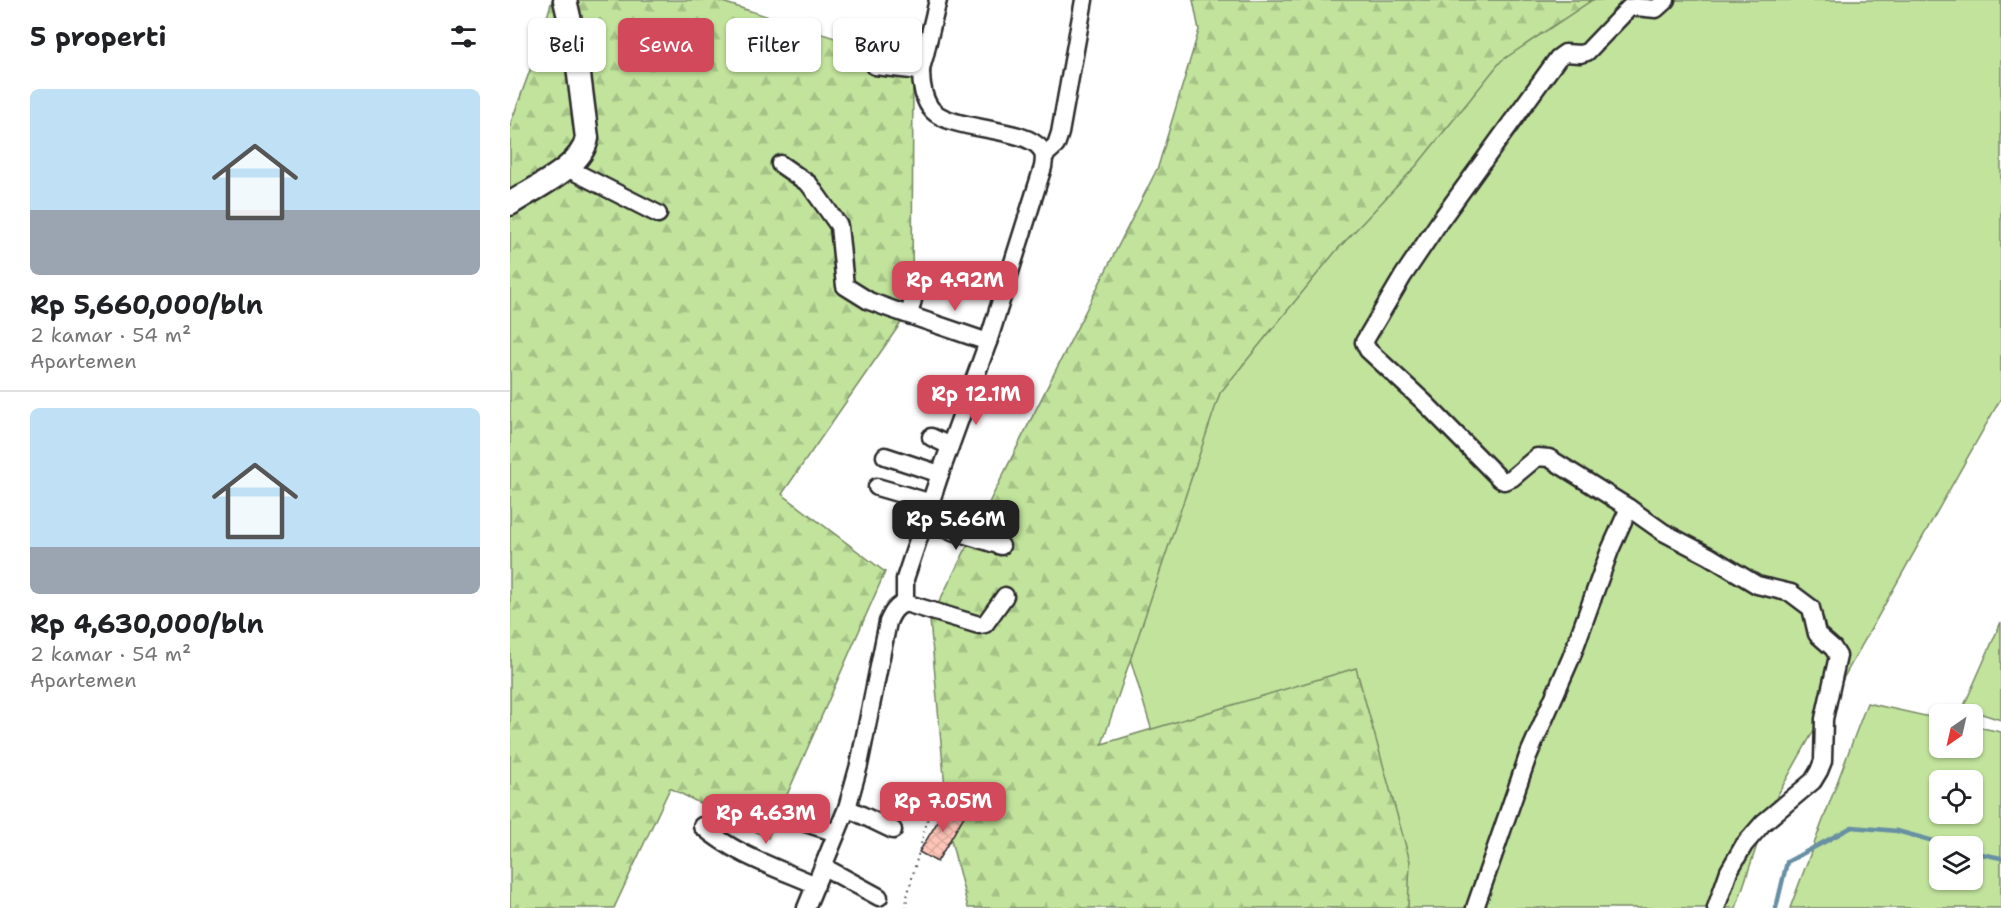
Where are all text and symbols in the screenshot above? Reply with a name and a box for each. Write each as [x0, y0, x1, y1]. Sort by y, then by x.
chip: Beli [528, 18, 606, 72]
chip: Sewa [618, 18, 714, 72]
chip: Filter [726, 18, 821, 72]
chip: Baru [833, 18, 922, 72]
text: 5 properti [30, 19, 166, 54]
icon: filters [447, 20, 480, 53]
icon: home [201, 128, 309, 236]
pin: Rp 4.92M [893, 261, 1017, 312]
text: Rp 4.92M [906, 267, 1004, 293]
text: Rp 5,660,000/bln [30, 287, 263, 322]
text: 2 kamar · 54 m² [30, 322, 191, 348]
text: Apartemen [30, 348, 137, 374]
pin: Rp 12.1M [914, 375, 1038, 426]
text: Rp 12.1M [931, 381, 1021, 407]
icon: home [201, 447, 309, 555]
pin: Rp 5.66M [894, 500, 1018, 551]
text: Rp 5.66M [906, 506, 1006, 532]
text: Rp 4,630,000/bln [30, 606, 264, 641]
text: 2 kamar · 54 m² [30, 641, 191, 667]
text: Apartemen [30, 667, 137, 693]
north arrow [1929, 704, 1983, 758]
map controls [1929, 704, 1983, 890]
button: locate [1929, 770, 1983, 824]
pin: Rp 7.05M [881, 782, 1005, 833]
text: Rp 7.05M [894, 788, 992, 814]
pin: Rp 4.63M [704, 794, 828, 845]
text: Rp 4.63M [716, 800, 816, 826]
button: layers [1929, 836, 1983, 890]

